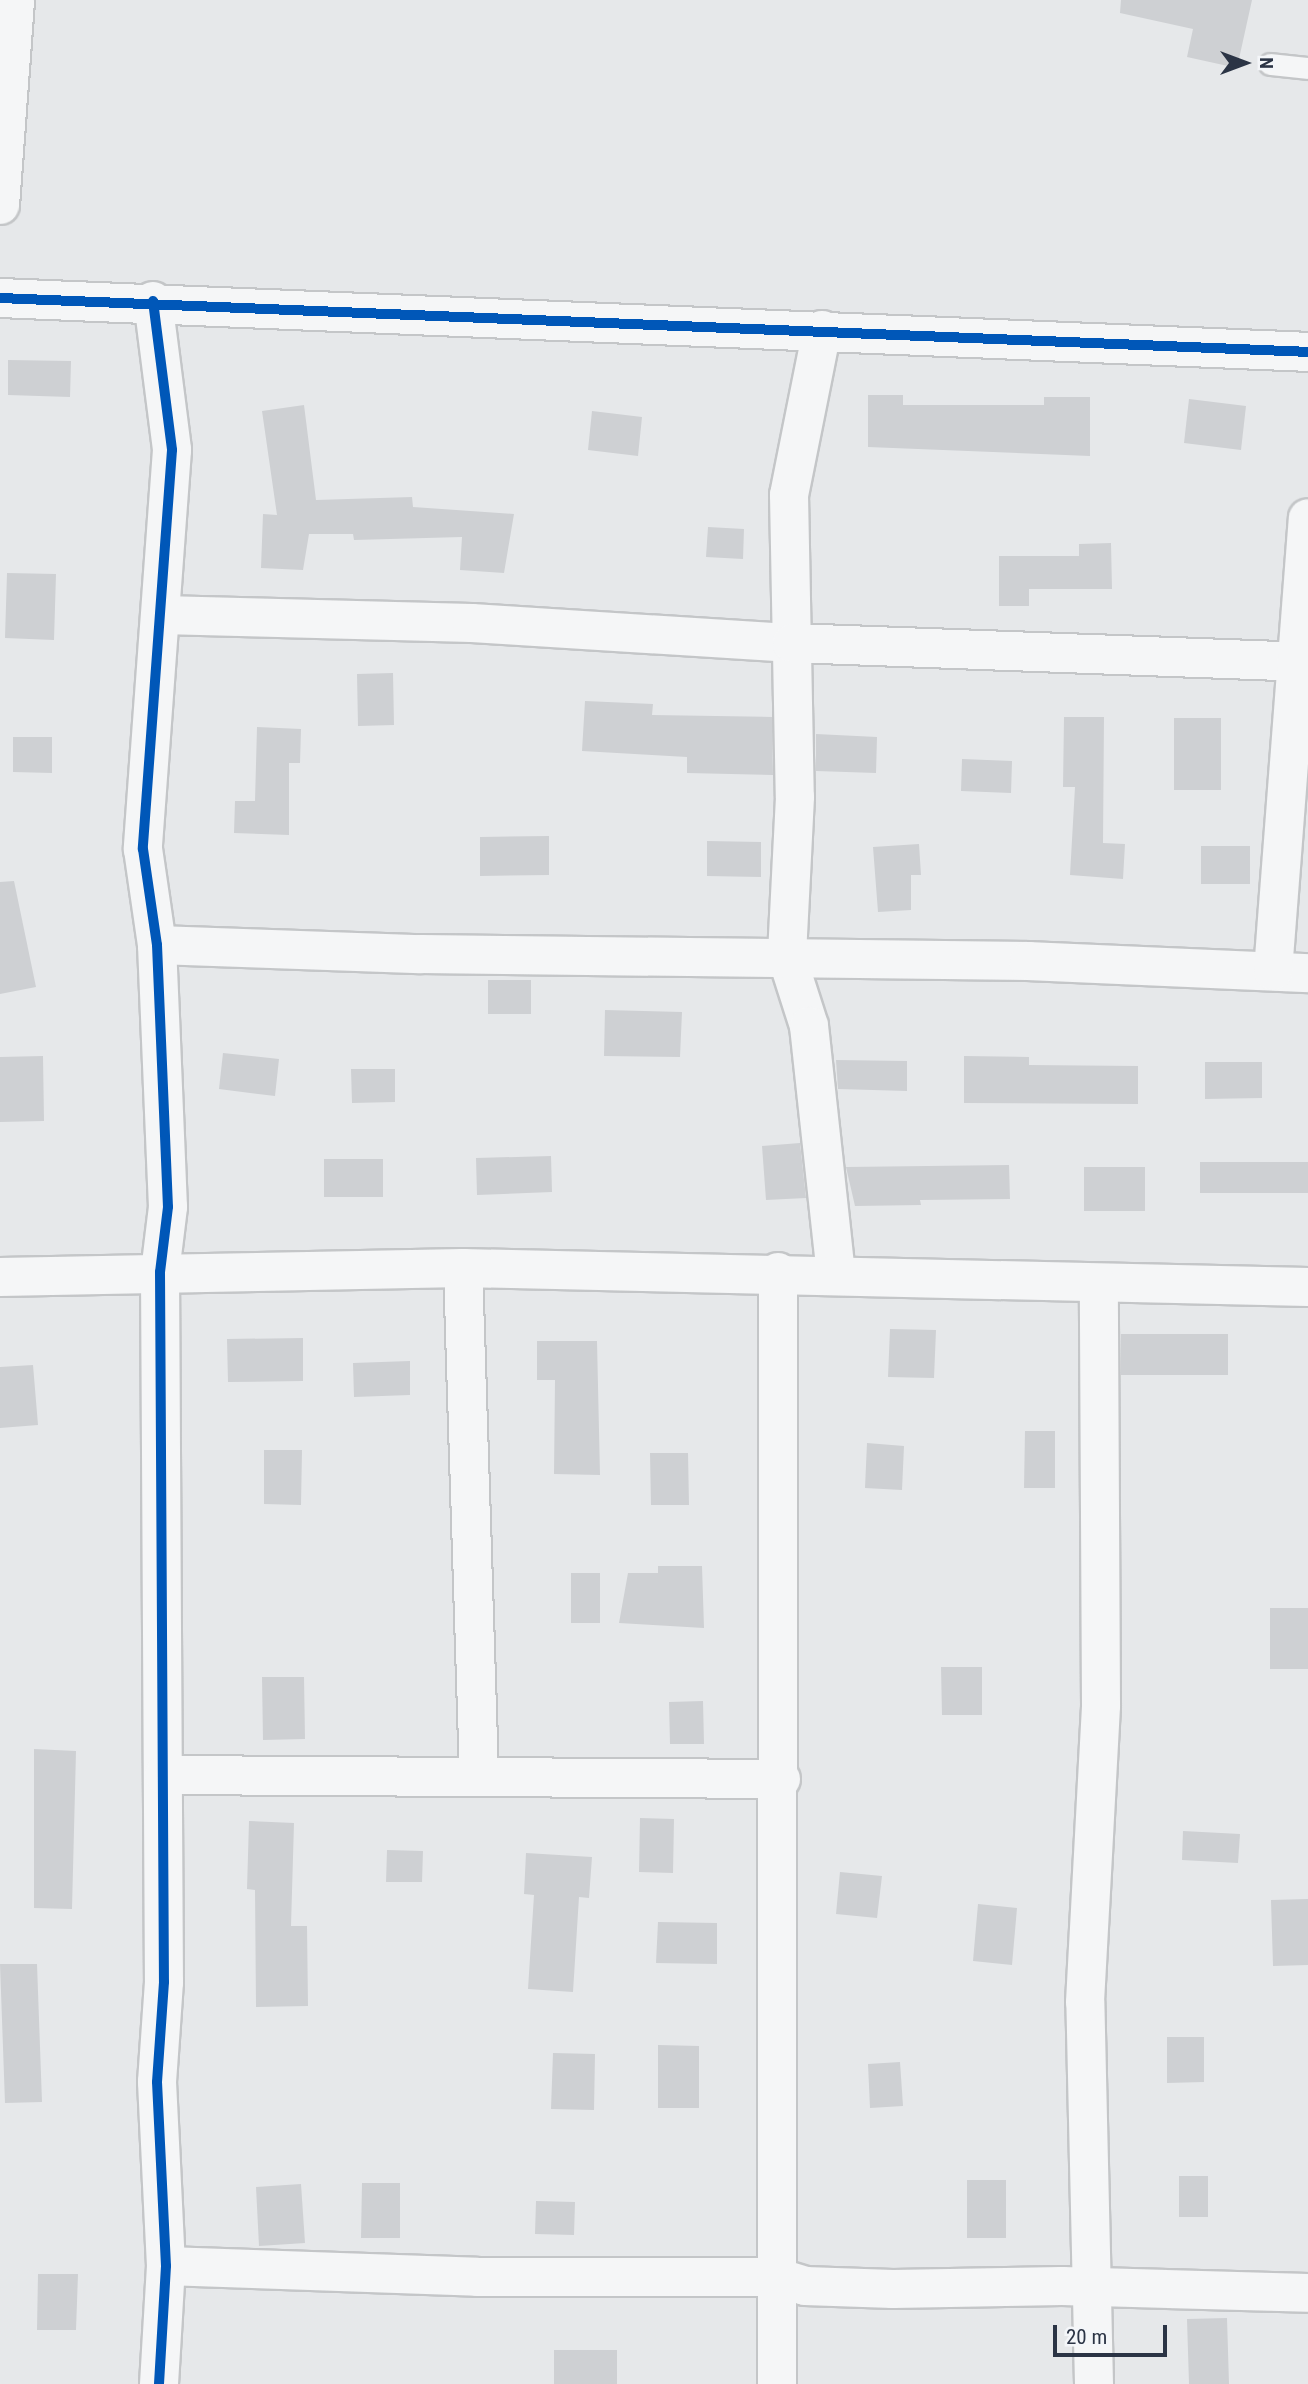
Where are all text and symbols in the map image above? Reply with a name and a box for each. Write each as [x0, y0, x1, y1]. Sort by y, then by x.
north arrow [1210, 28, 1280, 98]
text: N [1255, 57, 1278, 69]
scale bar [1056, 2310, 1170, 2354]
text: 20 m [1066, 2325, 1107, 2349]

